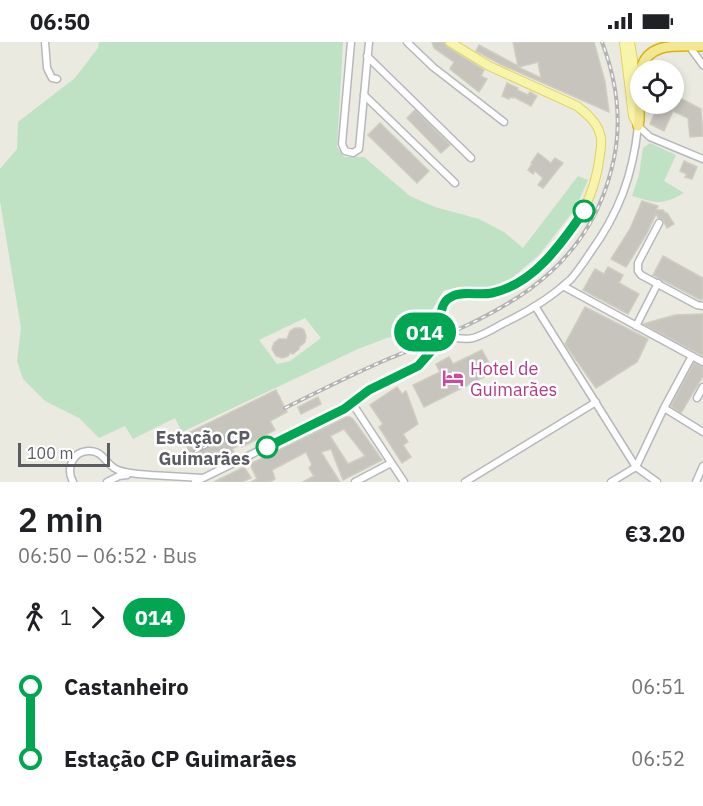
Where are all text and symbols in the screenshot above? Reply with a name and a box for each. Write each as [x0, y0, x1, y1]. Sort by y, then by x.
text: 06:50 [30, 7, 90, 36]
map controls [630, 60, 684, 114]
button: locate [630, 60, 684, 114]
unlabelled marker [573, 200, 595, 222]
line badge: 014 [390, 312, 460, 352]
text: 014 [406, 318, 444, 346]
place label: Hotel de Guimarães [470, 357, 557, 401]
hotel icon: Hotel de Guimarães [441, 366, 465, 390]
place label: Estação CP Guimarães [156, 426, 250, 470]
marker: Estação CP Guimarães [256, 436, 278, 458]
scale bar [18, 440, 110, 468]
text: 100 m [27, 443, 74, 463]
text: 2 min [18, 498, 103, 541]
text: €3.20 [625, 519, 685, 548]
text: 06:50 – 06:52 · Bus [18, 542, 197, 569]
icon: walk [18, 601, 51, 634]
icon: forward [81, 601, 114, 634]
text: 014 [135, 603, 173, 631]
text: 1 [60, 604, 72, 631]
text: Castanheiro [64, 672, 189, 701]
text: 06:51 [631, 673, 685, 700]
text: Estação CP Guimarães [64, 744, 297, 773]
text: 06:52 [631, 745, 685, 772]

